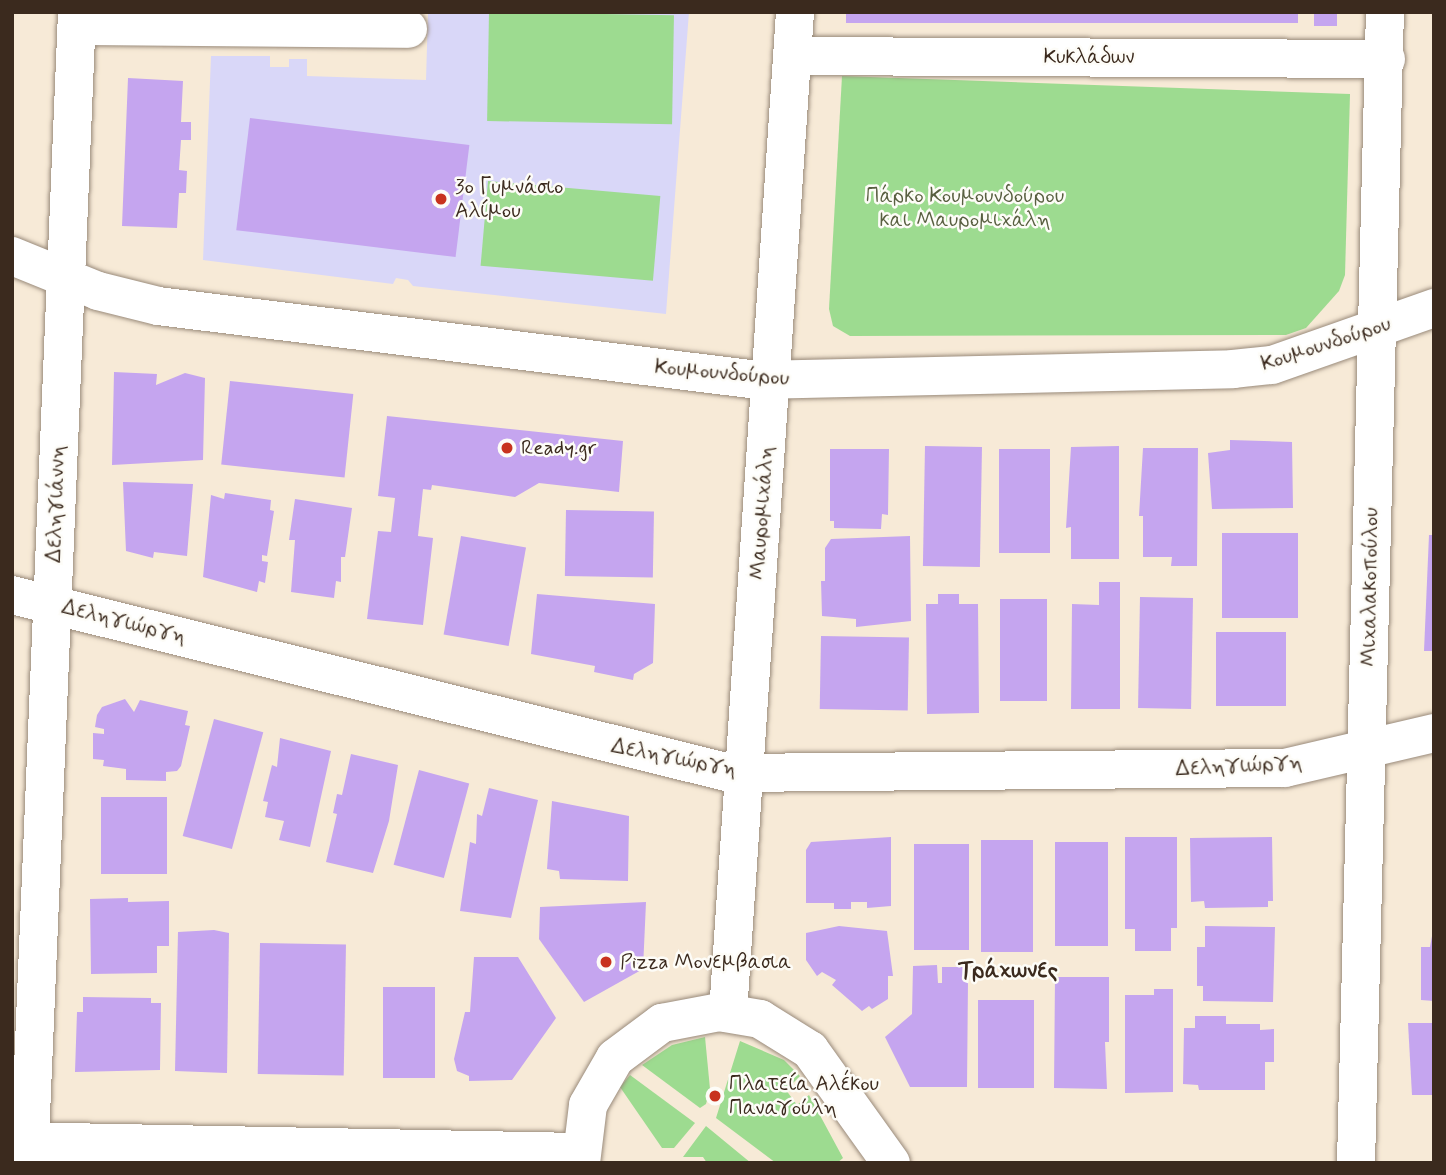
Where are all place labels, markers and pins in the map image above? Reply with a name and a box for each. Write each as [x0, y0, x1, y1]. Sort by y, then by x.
place label: 3ο Γυμνάσιο Αλίμου [455, 174, 563, 224]
marker: 3ο Γυμνάσιο Αλίμου [433, 191, 449, 207]
place label: Ready.gr [521, 435, 596, 461]
marker: Ready.gr [499, 440, 515, 456]
place label: Pizza Μονεμβασια [620, 949, 791, 975]
marker: Pizza Μονεμβασια [598, 954, 614, 970]
place label: Πλατεία Αλέκου Παναγούλη [729, 1071, 879, 1121]
marker: Πλατεία Αλέκου Παναγούλη [707, 1088, 723, 1104]

